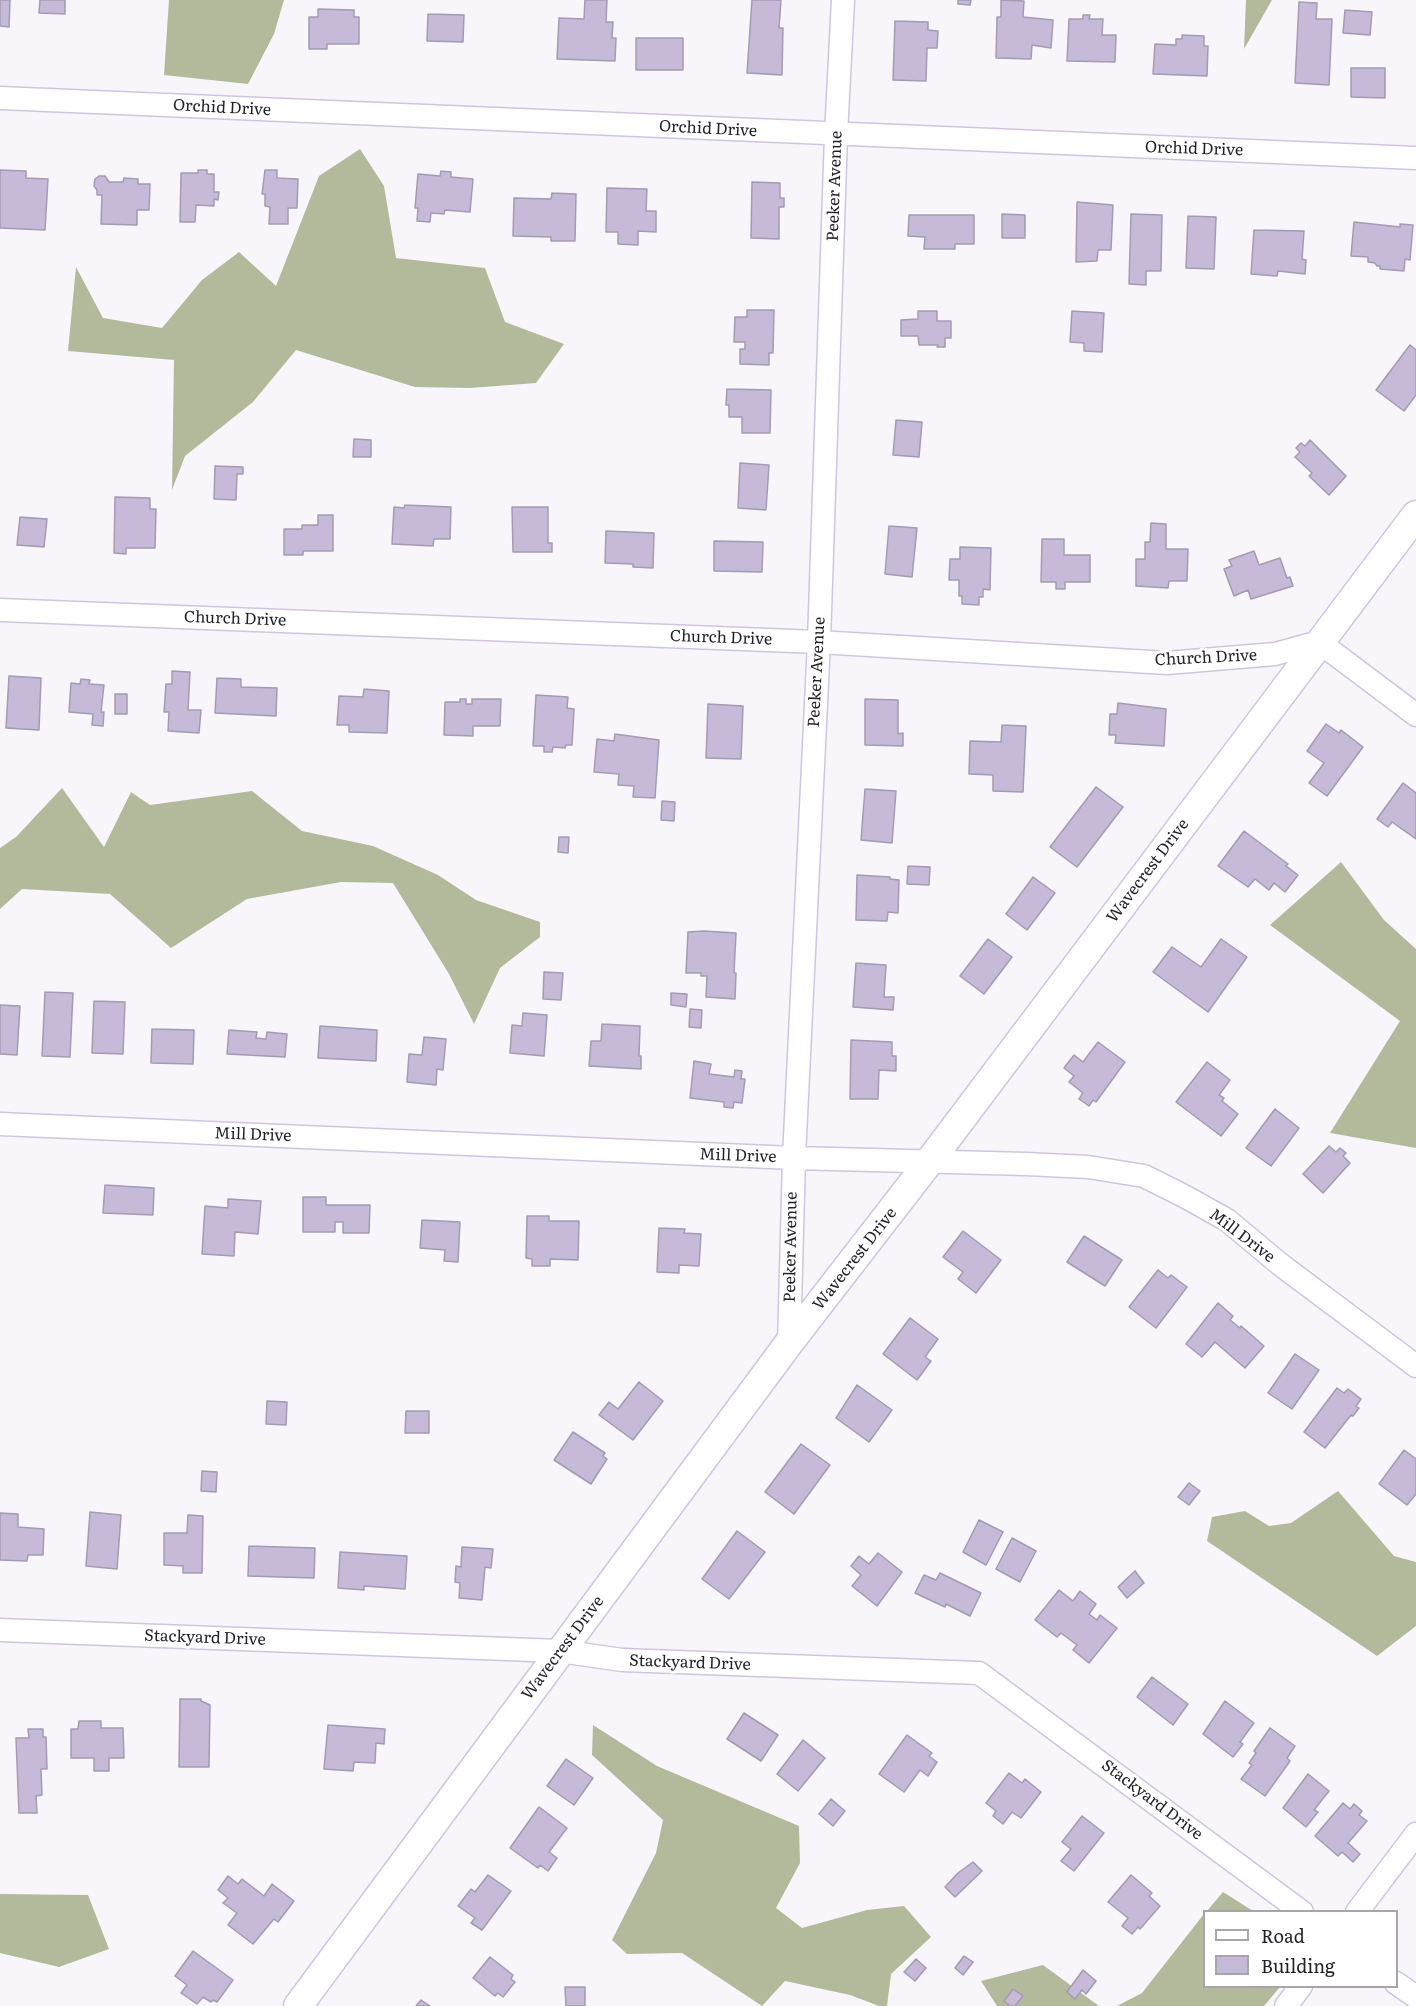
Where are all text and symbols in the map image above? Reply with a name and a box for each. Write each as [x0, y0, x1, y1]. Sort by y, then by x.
street label: Orchid Drive [172, 96, 272, 120]
street label: Orchid Drive [658, 117, 758, 141]
street label: Peeker Avenue [823, 130, 847, 242]
street label: Orchid Drive [1145, 138, 1243, 160]
street label: Church Drive [183, 608, 287, 630]
street label: Peeker Avenue [805, 616, 829, 728]
street label: Church Drive [669, 627, 773, 649]
street label: Church Drive [1154, 646, 1258, 670]
street label: Wavecrest Drive [1103, 815, 1193, 927]
street label: Mill Drive [214, 1124, 292, 1146]
street label: Mill Drive [699, 1145, 777, 1167]
street label: Peeker Avenue [780, 1192, 802, 1302]
street label: Wavecrest Drive [809, 1204, 901, 1314]
street label: Mill Drive [1205, 1205, 1279, 1267]
street label: Wavecrest Drive [518, 1592, 608, 1704]
street label: Stackyard Drive [144, 1626, 266, 1650]
street label: Stackyard Drive [629, 1651, 751, 1675]
street label: Stackyard Drive [1098, 1756, 1206, 1844]
legend [1203, 1910, 1398, 1988]
text: Road [1261, 1922, 1305, 1949]
text: Building [1261, 1952, 1335, 1979]

